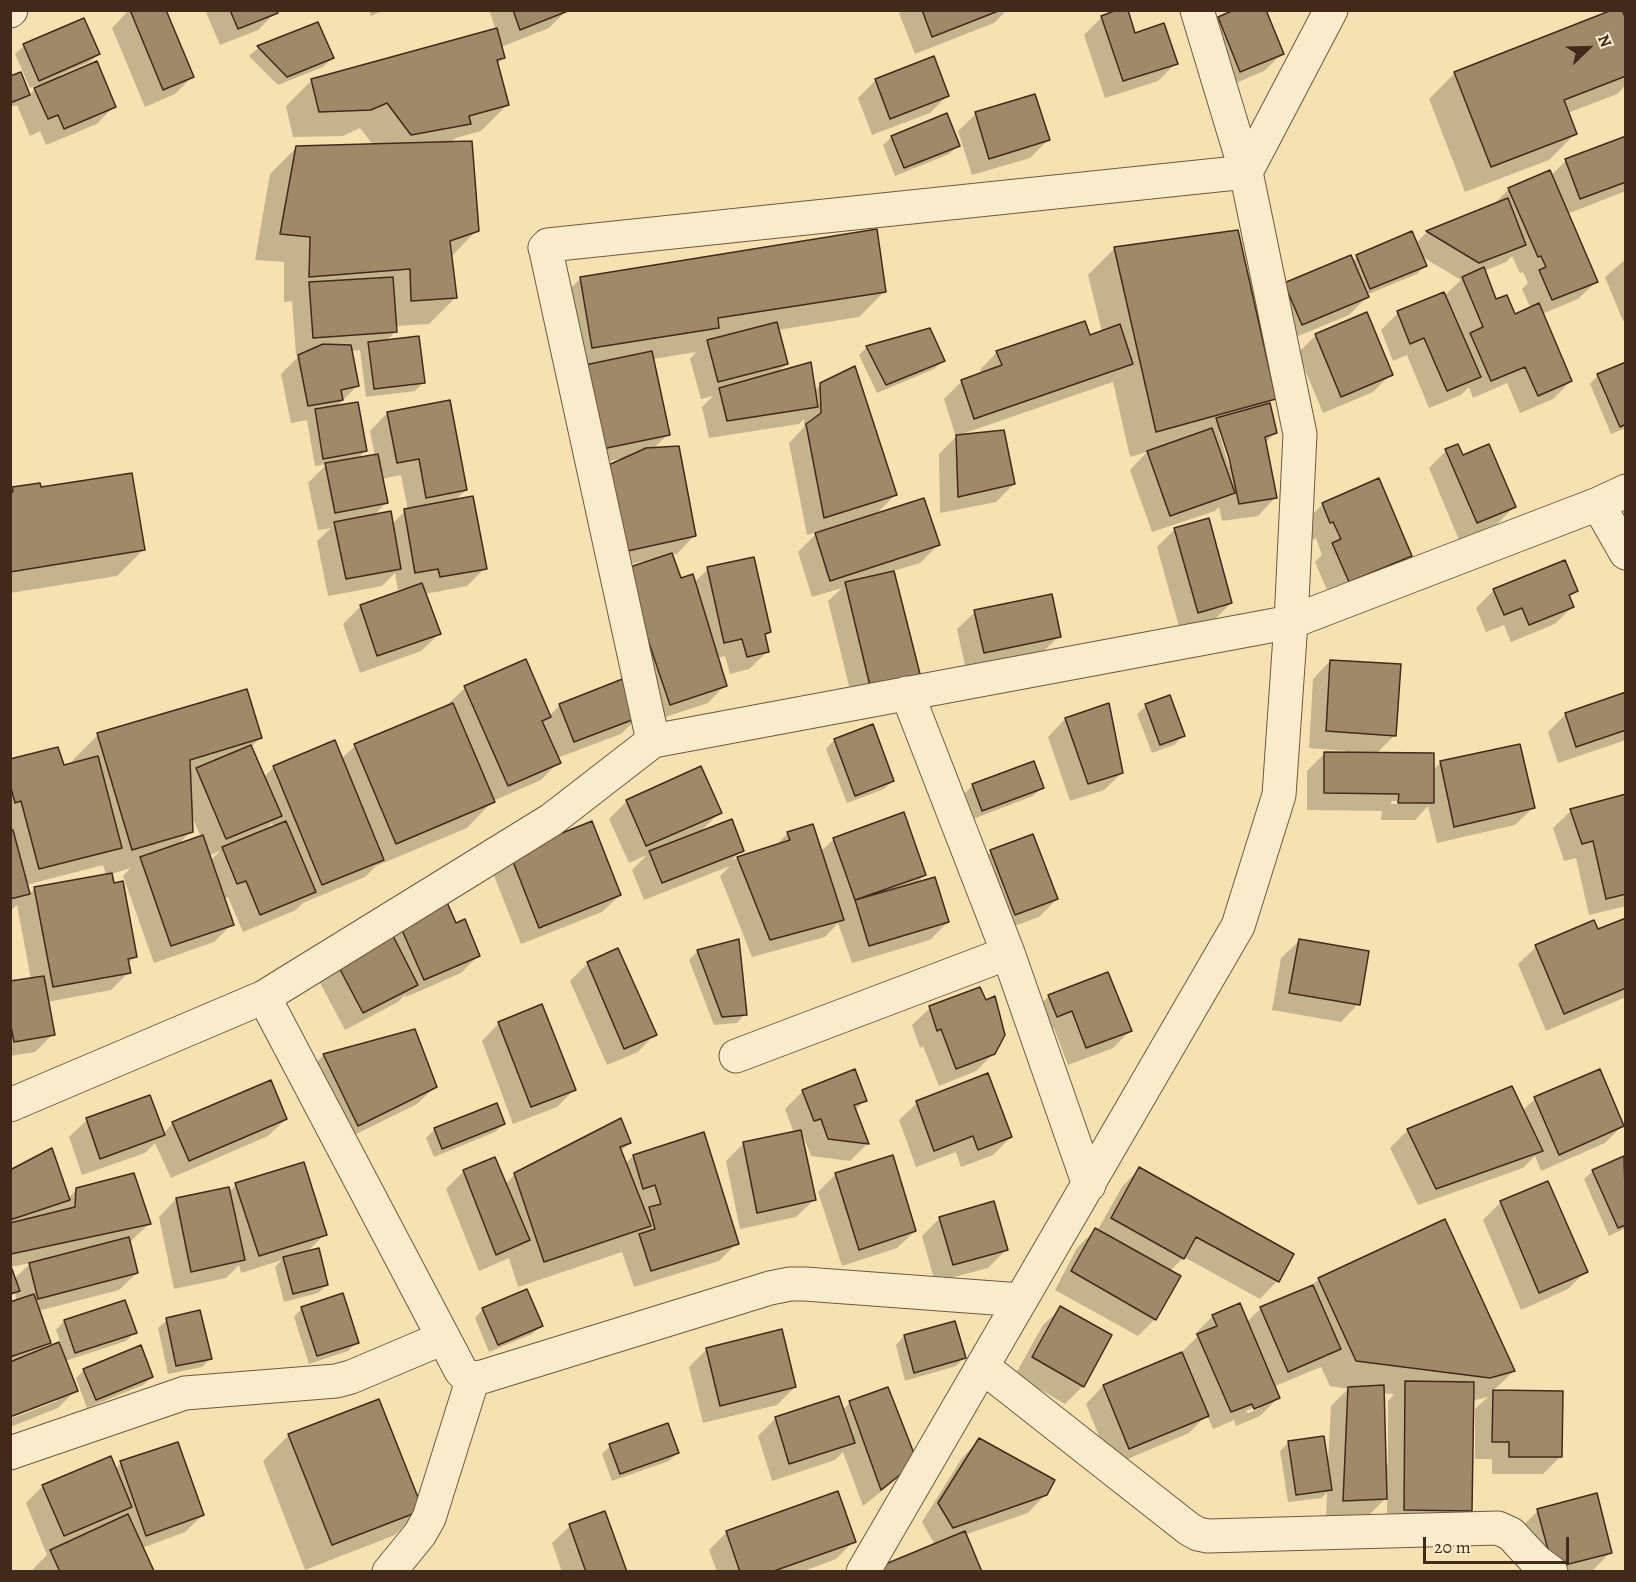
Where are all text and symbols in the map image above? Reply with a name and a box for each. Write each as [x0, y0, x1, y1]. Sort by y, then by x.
north arrow [1558, 18, 1618, 78]
text: N [1592, 31, 1617, 51]
scale bar [1426, 1525, 1572, 1563]
text: 20 m [1434, 1535, 1471, 1559]

